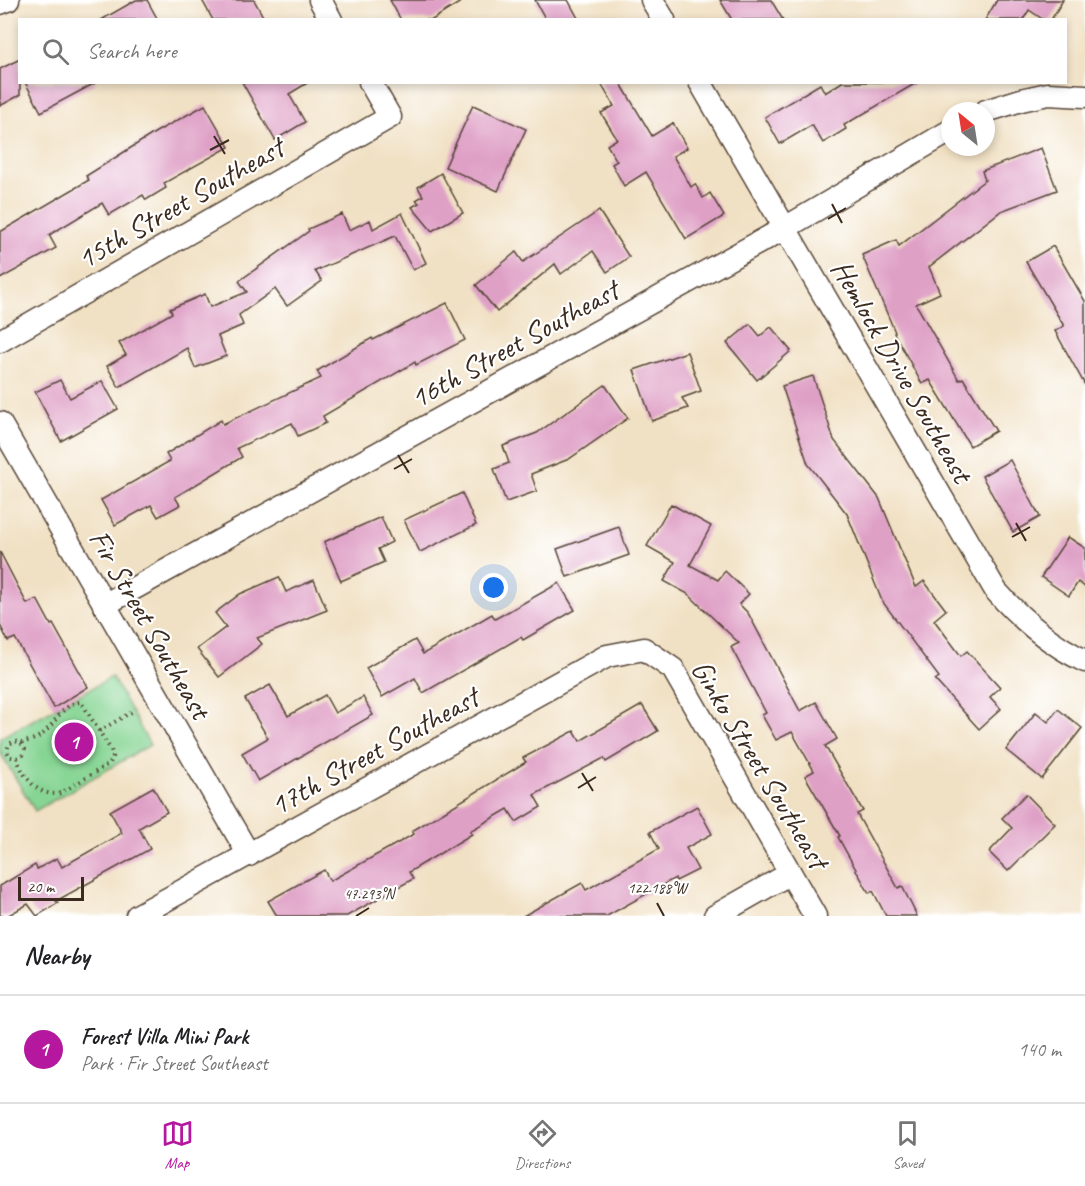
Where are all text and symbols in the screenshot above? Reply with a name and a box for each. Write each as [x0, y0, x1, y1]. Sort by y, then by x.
search box [18, 18, 1067, 84]
icon: search [39, 35, 72, 68]
text: Search here [87, 37, 177, 65]
north arrow [941, 102, 995, 156]
street label: 15th Street Southeast [70, 126, 294, 277]
street label: Hemlock Drive Southeast [823, 253, 983, 492]
street label: 16th Street Southeast [403, 269, 628, 417]
street label: Fir Street Southeast [81, 523, 221, 728]
your location [479, 573, 508, 602]
street label: Ginko Street Southeast [683, 653, 839, 879]
street label: 17th Street Southeast [263, 676, 488, 824]
pin: 1 [54, 720, 94, 764]
scale bar [18, 874, 84, 902]
text: 20 m [27, 877, 54, 897]
text: 122.188°W [628, 879, 689, 898]
text: 47.293°N [344, 885, 397, 904]
text: Nearby [24, 939, 89, 972]
text: Forest Villa Mini Park [81, 1023, 248, 1051]
text: 1 [39, 1037, 48, 1062]
text: 140 m [1018, 1037, 1061, 1062]
text: Park · Fir Street Southeast [81, 1051, 268, 1076]
tab: Map [161, 1117, 194, 1173]
tab: Directions [515, 1117, 570, 1173]
tab: Saved [891, 1117, 924, 1173]

